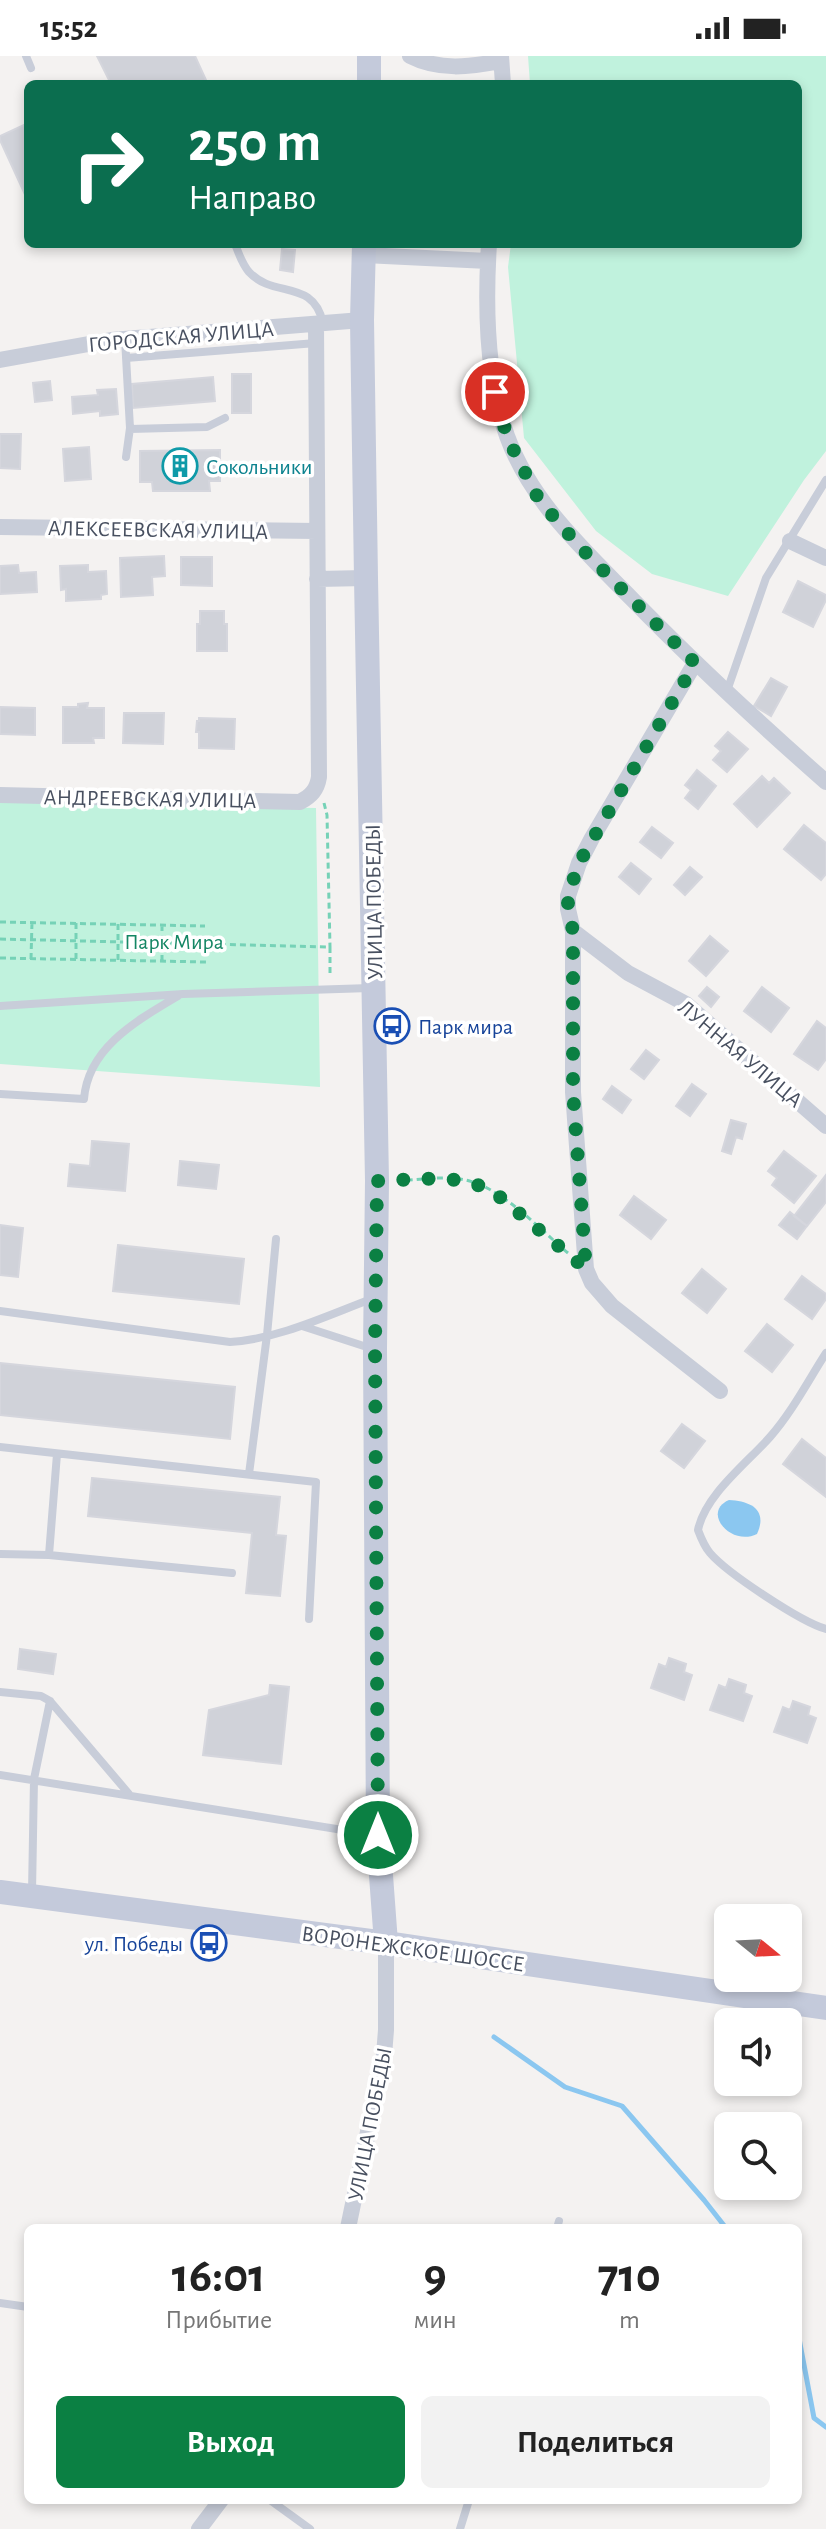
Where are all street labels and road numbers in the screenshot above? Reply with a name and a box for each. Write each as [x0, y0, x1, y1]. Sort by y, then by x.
street label: ГОРОДСКАЯ УЛИЦА [87, 318, 275, 356]
street label: АЛЕКСЕЕВСКАЯ УЛИЦА [48, 517, 268, 543]
street label: АНДРЕЕВСКАЯ УЛИЦА [43, 786, 257, 812]
street label: УЛИЦА ПОБЕДЫ [362, 824, 386, 980]
street label: ЛУННАЯ УЛИЦА [674, 996, 806, 1112]
street label: ВОРОНЕЖСКОЕ ШОССЕ [300, 1922, 526, 1976]
street label: УЛИЦА ПОБЕДЫ [344, 2046, 396, 2203]

